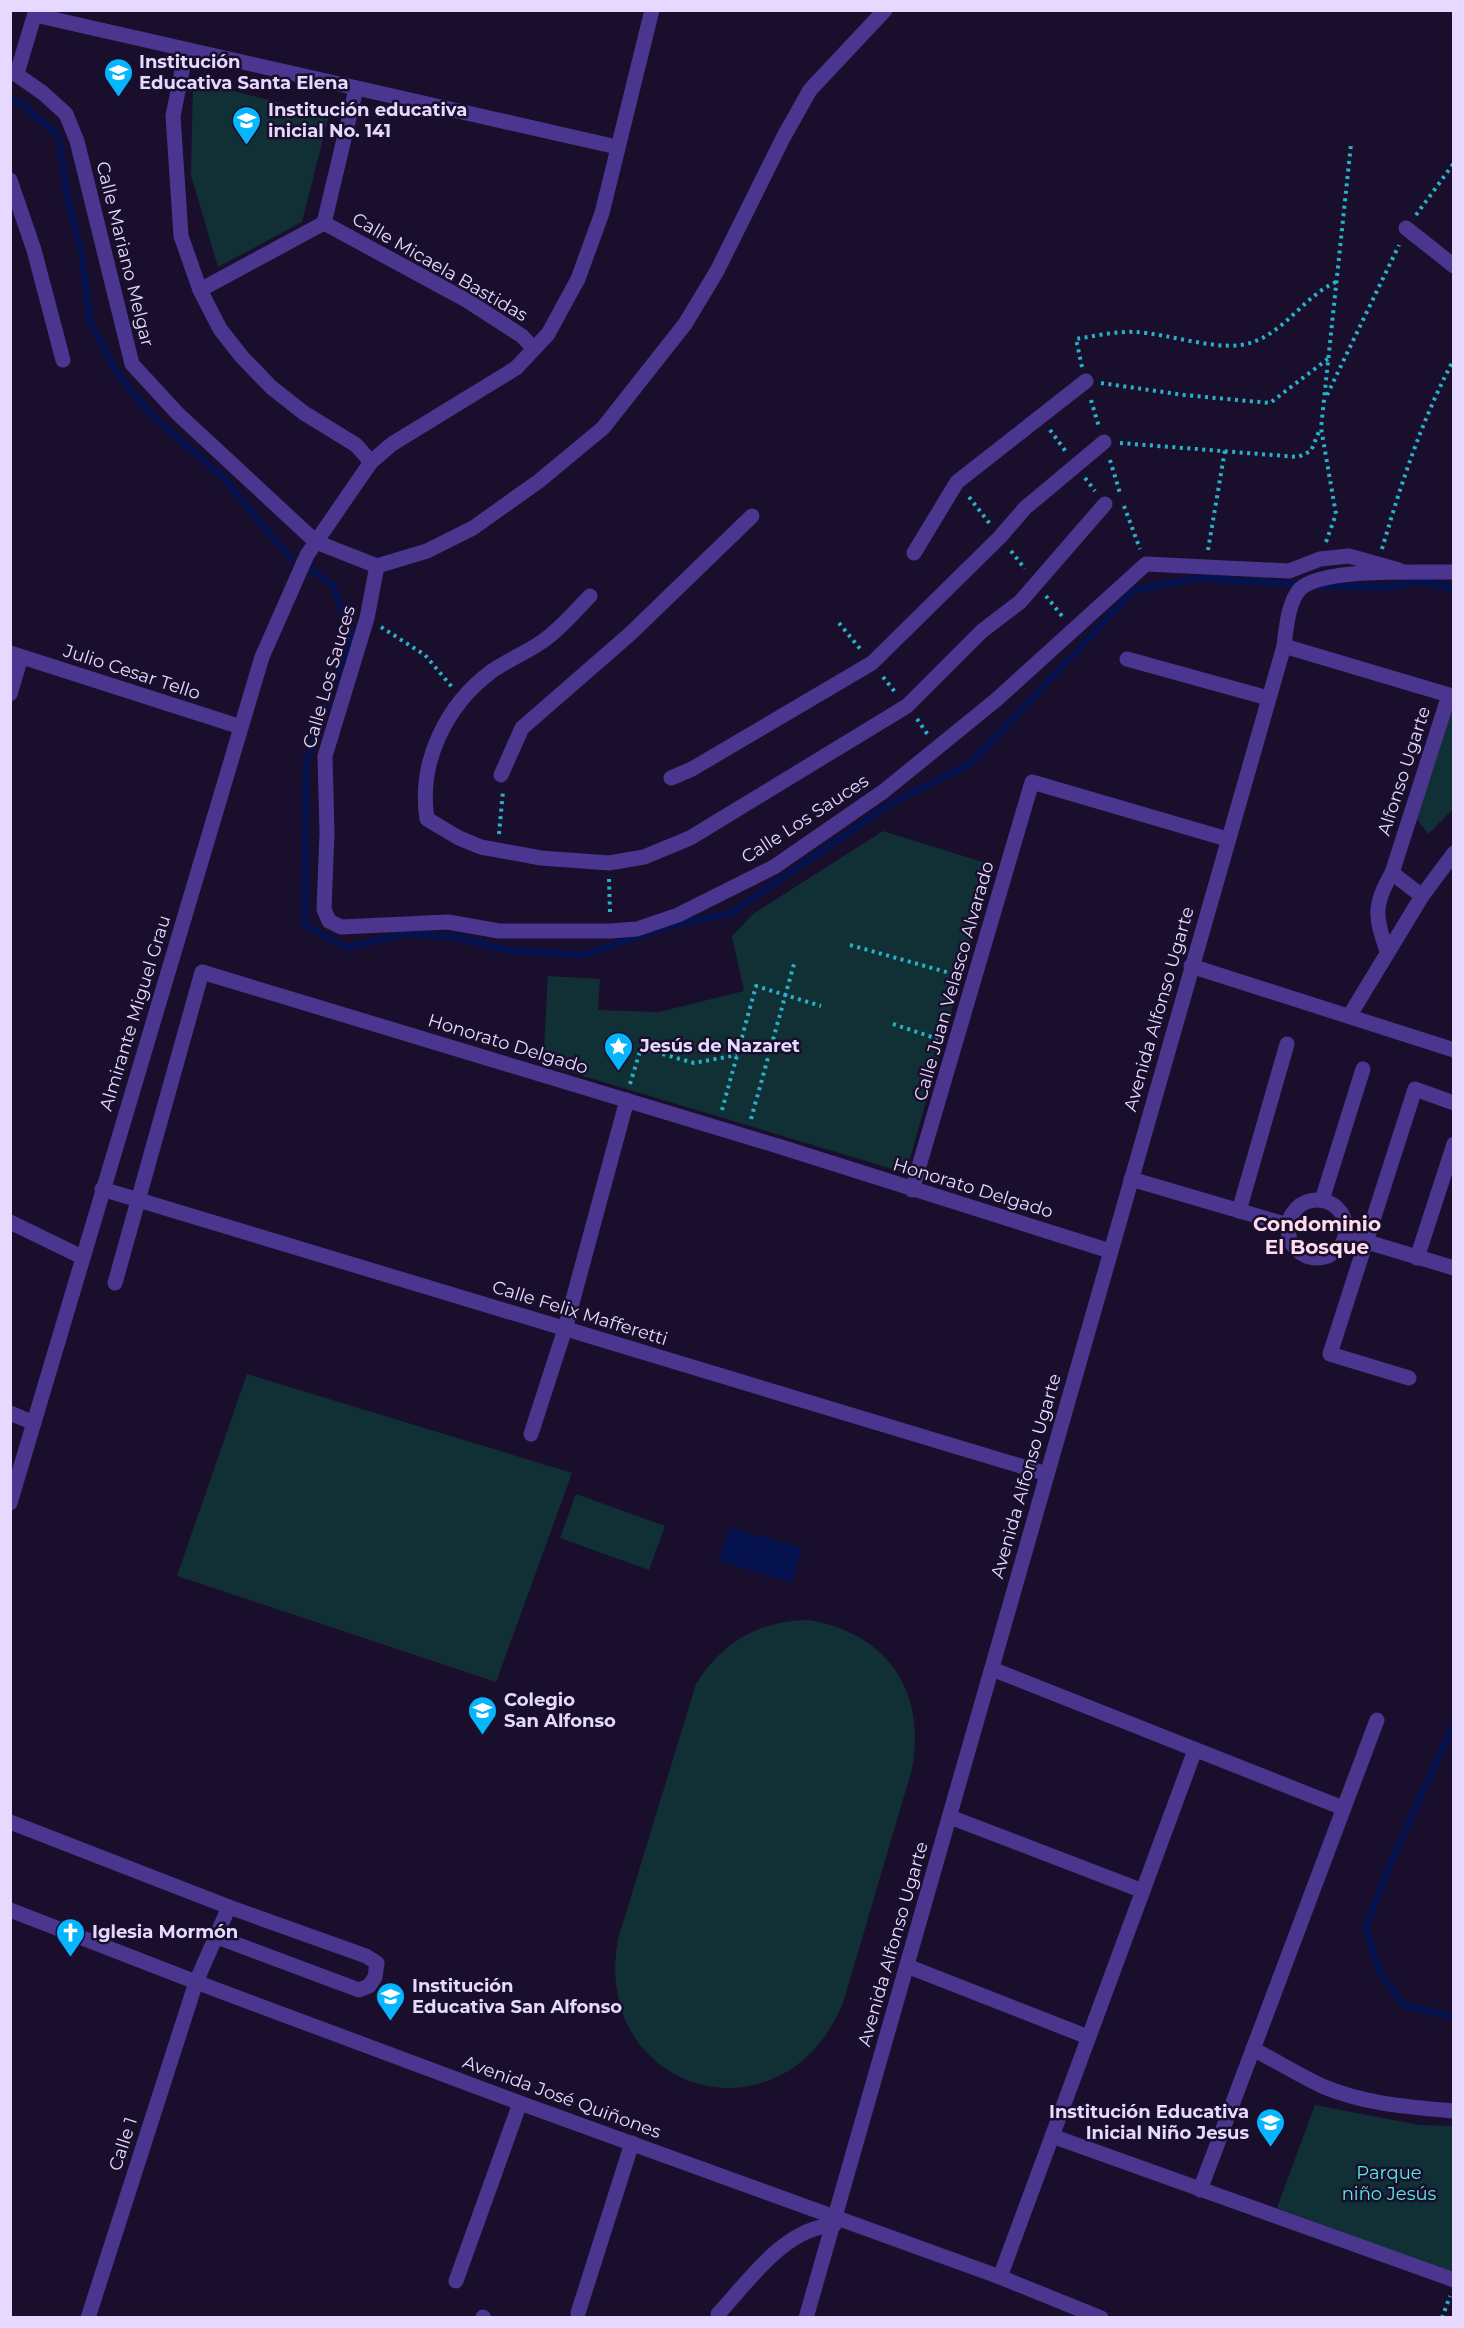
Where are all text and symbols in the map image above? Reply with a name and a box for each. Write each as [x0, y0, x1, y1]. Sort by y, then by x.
place label: Institución Educativa Santa Elena [139, 51, 349, 94]
school or university icon: Institución Educativa Santa Elena [102, 56, 134, 98]
place label: Institución educativa inicial No. 141 [268, 99, 467, 142]
school or university icon: Institución educativa inicial No. 141 [231, 104, 263, 146]
street label: Calle Mariano Melgar [91, 159, 159, 349]
street label: Calle Micaela Bastidas [348, 208, 532, 326]
street label: Calle Los Sauces [298, 603, 360, 751]
street label: Julio Cesar Tello [60, 639, 203, 704]
street label: Alfonso Ugarte [1373, 704, 1435, 838]
street label: Calle Los Sauces [737, 770, 873, 868]
street label: Calle Juan Velasco Alvarado [909, 859, 999, 1103]
street label: Avenida Alfonso Ugarte [1119, 904, 1199, 1114]
street label: Almirante Miguel Grau [95, 912, 175, 1114]
street label: Honorato Delgado [425, 1009, 591, 1079]
place icon: Jesús de Nazaret [603, 1030, 635, 1072]
place label: Jesús de Nazaret [639, 1035, 800, 1057]
street label: Honorato Delgado [890, 1153, 1056, 1223]
district label: Condominio El Bosque [1253, 1212, 1381, 1259]
street label: Calle Felix Mafferetti [490, 1276, 670, 1350]
street label: Avenida Alfonso Ugarte [986, 1371, 1066, 1581]
place label: Colegio San Alfonso [504, 1689, 616, 1732]
school or university icon: Colegio San Alfonso [467, 1694, 499, 1736]
street label: Avenida Alfonso Ugarte [853, 1839, 933, 2049]
church icon: Iglesia Mormón [55, 1916, 87, 1958]
place label: Iglesia Mormón [92, 1921, 238, 1943]
place label: Institución Educativa San Alfonso [412, 1975, 622, 2018]
school or university icon: Institución Educativa San Alfonso [375, 1980, 407, 2022]
street label: Avenida José Quiñones [460, 2051, 664, 2143]
place label: Institución Educativa Inicial Niño Jesus [1049, 2101, 1249, 2144]
school or university icon: Institución Educativa Inicial Niño Jesus [1254, 2106, 1286, 2148]
street label: Calle 1 [104, 2114, 142, 2174]
park label: Parque niño Jesús [1342, 2162, 1437, 2205]

